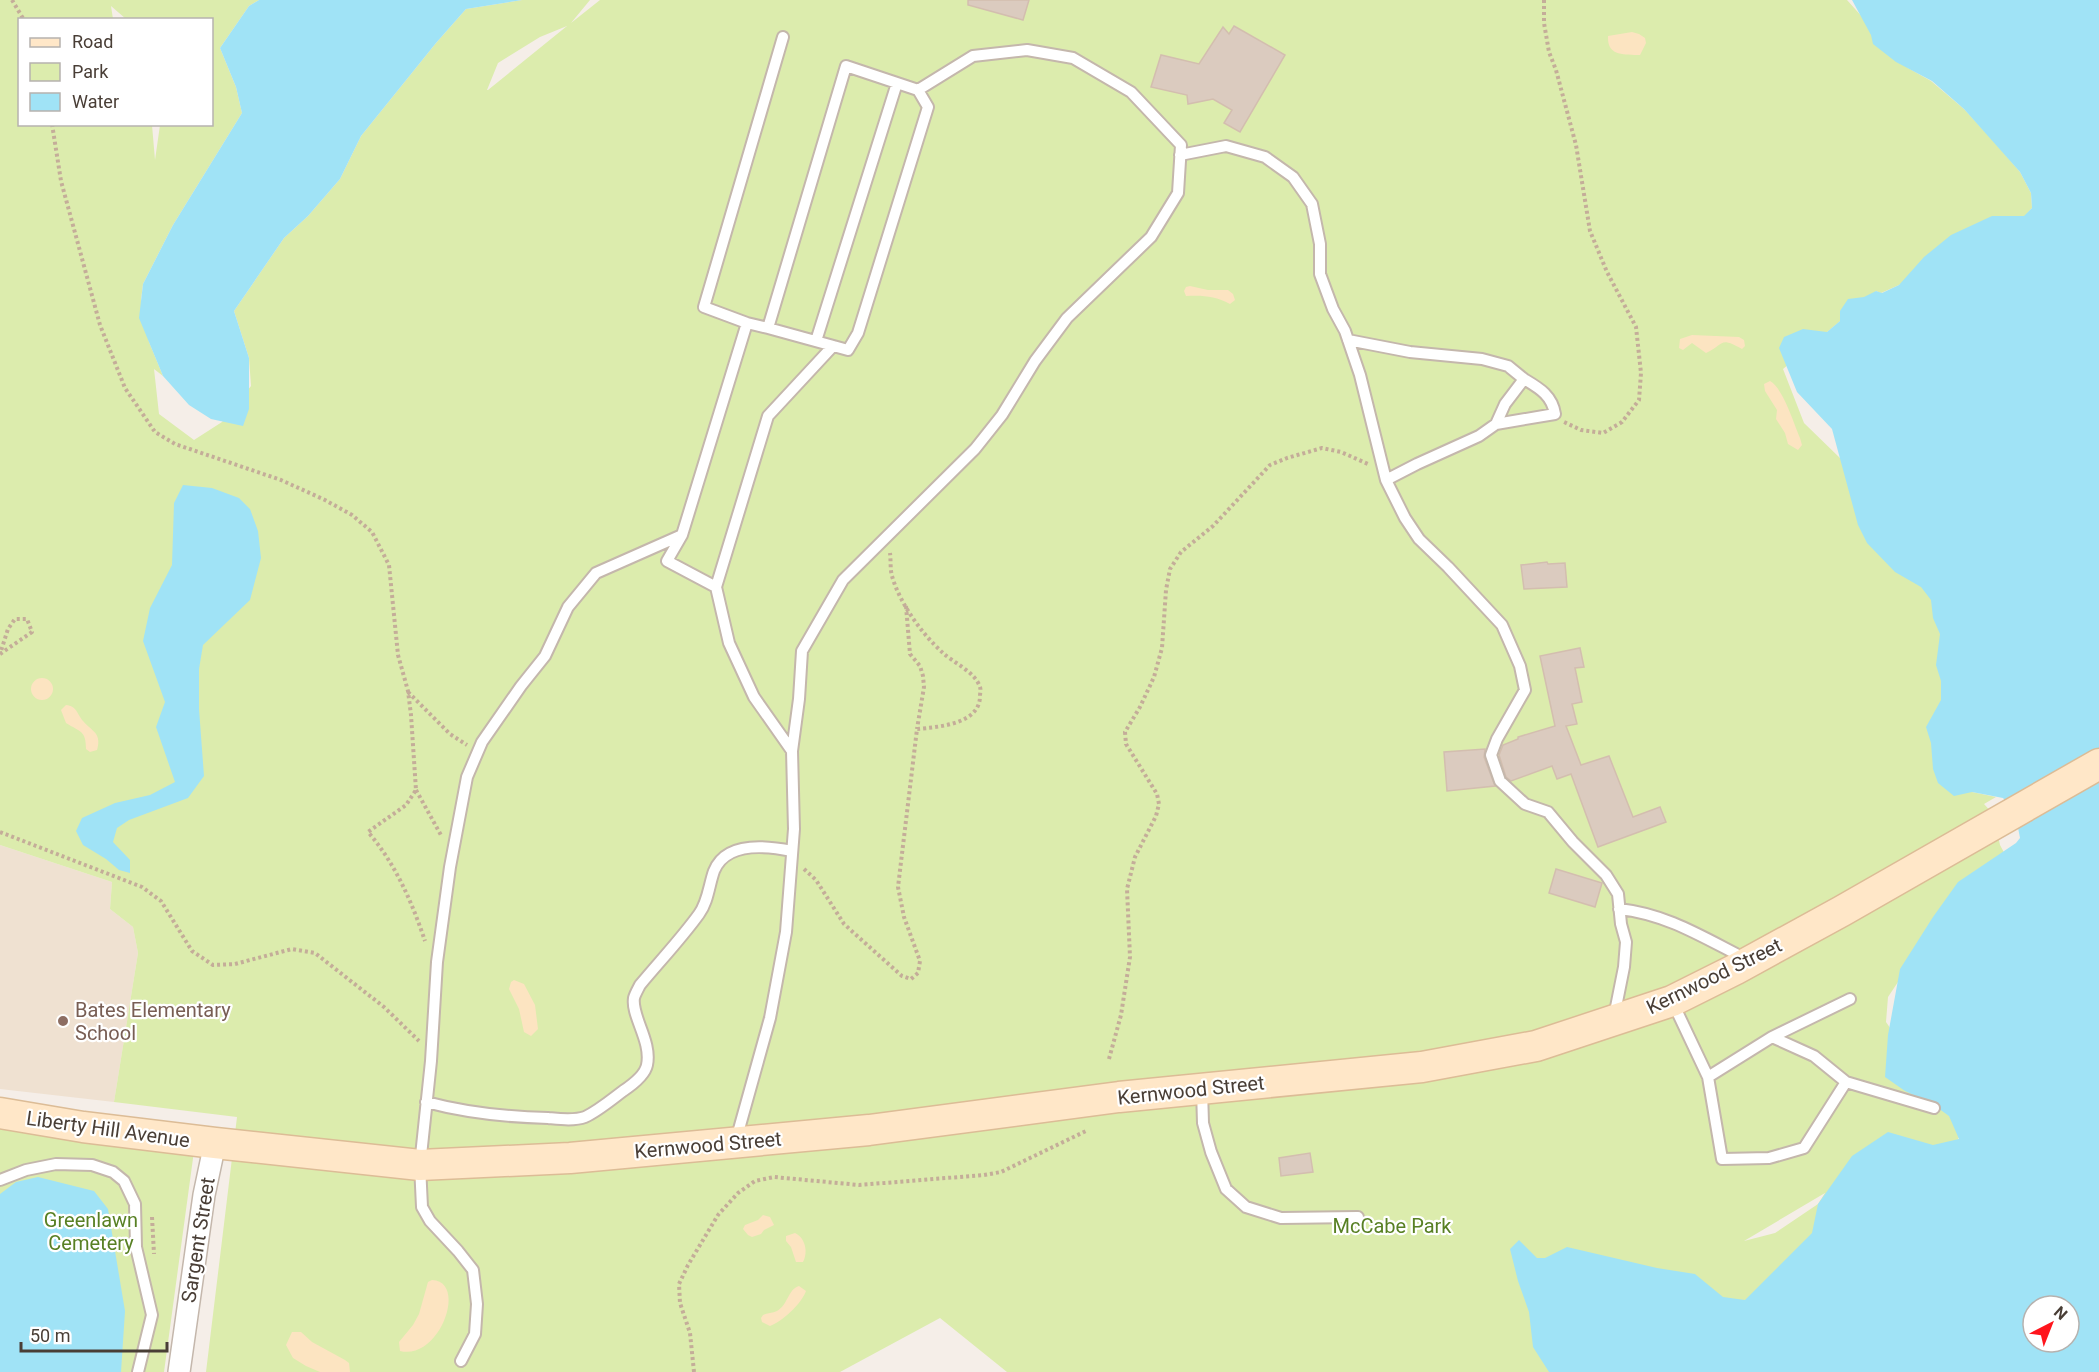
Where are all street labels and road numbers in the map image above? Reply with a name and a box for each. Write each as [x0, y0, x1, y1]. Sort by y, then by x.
street label: Kernwood Street [1642, 933, 1786, 1019]
street label: Kernwood Street [1116, 1070, 1266, 1110]
street label: Liberty Hill Avenue [25, 1106, 191, 1152]
street label: Kernwood Street [633, 1127, 783, 1163]
street label: Sargent Street [176, 1176, 220, 1304]

